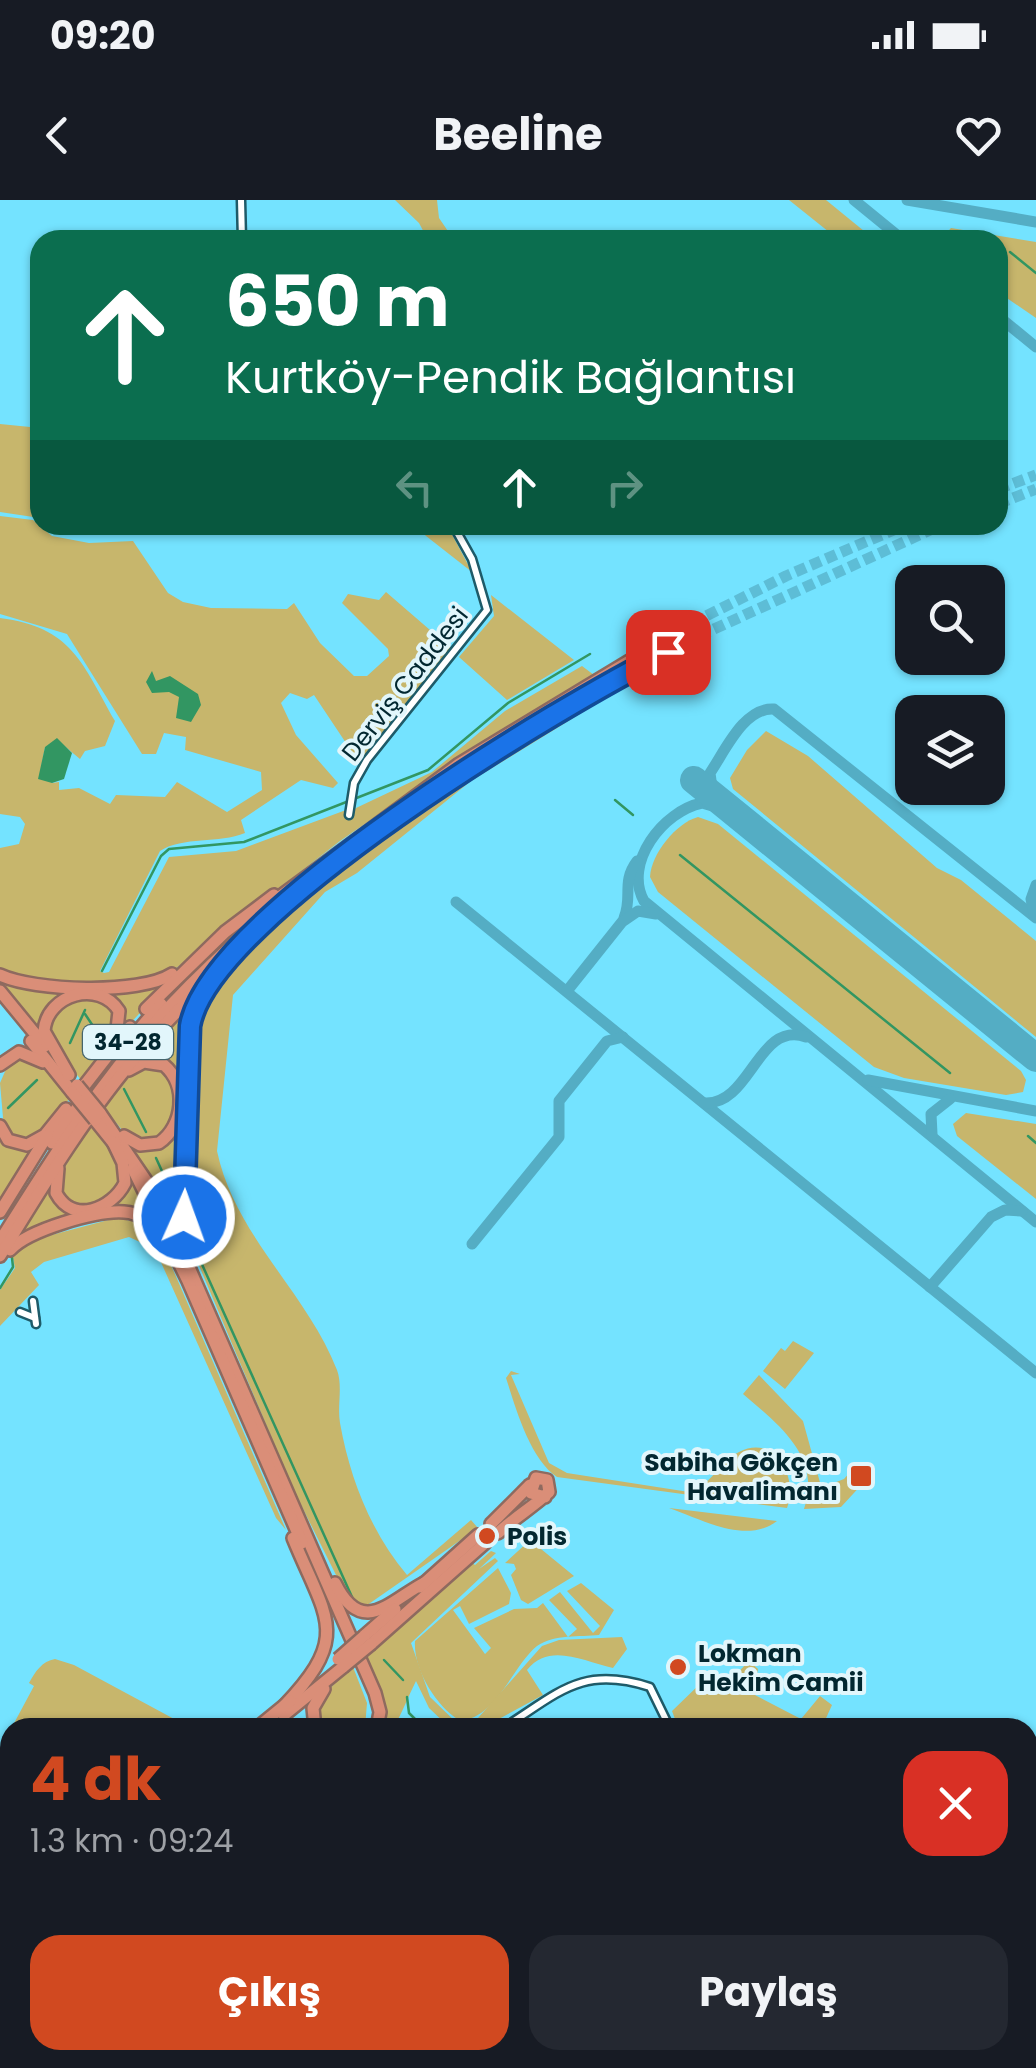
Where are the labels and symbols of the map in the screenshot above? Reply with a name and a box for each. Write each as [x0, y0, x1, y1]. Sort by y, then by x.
street label: Derviş Caddesi [334, 600, 476, 768]
pin [626, 610, 711, 695]
road number: 34-28 [83, 1025, 173, 1059]
position arrow [132, 1165, 236, 1269]
place label: Sabiha Gökçen Havalimanı [644, 1445, 838, 1509]
marker: Sabiha Gökçen Havalimanı [848, 1463, 874, 1489]
place label: Polis [507, 1519, 567, 1554]
marker: Polis [476, 1525, 498, 1547]
place label: Lokman Hekim Camii [698, 1636, 864, 1700]
marker: Lokman Hekim Camii [667, 1656, 689, 1678]

